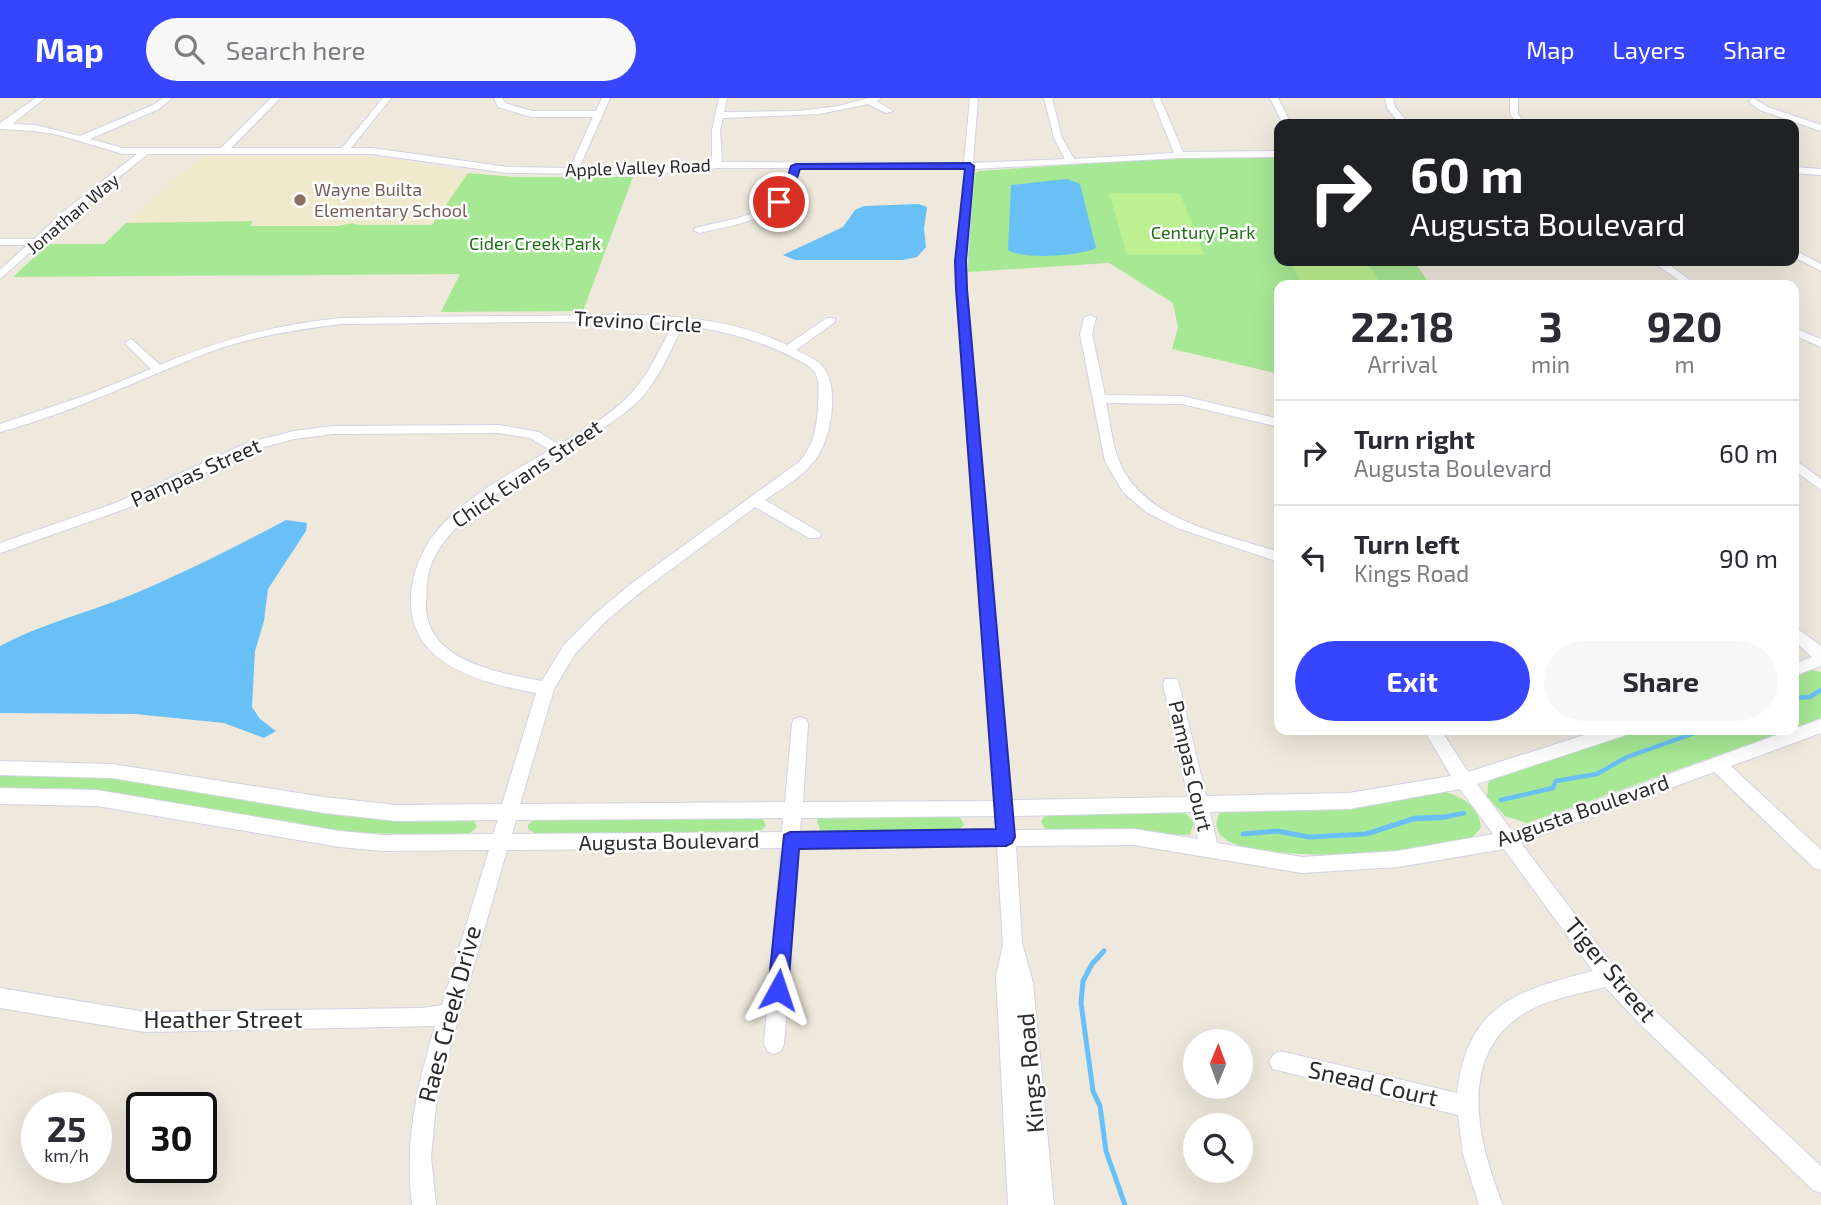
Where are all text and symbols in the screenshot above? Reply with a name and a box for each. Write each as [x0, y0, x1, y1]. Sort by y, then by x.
search box [146, 18, 636, 81]
text: Map [35, 29, 104, 69]
icon: search [170, 30, 208, 68]
text: Search here [226, 34, 365, 65]
text: Map [1526, 35, 1574, 64]
text: Layers [1612, 35, 1685, 64]
text: Share [1723, 35, 1786, 64]
text: 60 m [1410, 144, 1524, 203]
icon: right [1295, 147, 1386, 238]
street label: Apple Valley Road [565, 153, 711, 181]
street label: Jonathan Way [21, 168, 124, 258]
pin [749, 172, 809, 232]
place label: Wayne Builta Elementary School [314, 178, 468, 221]
icon: arrive [760, 183, 798, 221]
marker: Wayne Builta Elementary School [292, 192, 308, 208]
text: Augusta Boulevard [1410, 204, 1685, 242]
park label: Century Park [1151, 221, 1255, 243]
park label: Cider Creek Park [469, 232, 601, 254]
text: 22:18 [1351, 300, 1454, 350]
text: 3 [1539, 300, 1563, 350]
text: 920 [1647, 300, 1722, 350]
street label: Trevino Circle [574, 305, 703, 336]
text: Arrival [1367, 350, 1437, 378]
text: min [1531, 350, 1570, 378]
text: m [1675, 350, 1695, 378]
street label: Chick Evans Street [447, 413, 606, 532]
text: Turn right [1354, 423, 1475, 454]
street label: Pampas Street [127, 432, 264, 511]
icon: right [1295, 434, 1333, 472]
text: 60 m [1719, 437, 1778, 468]
text: Augusta Boulevard [1354, 454, 1552, 482]
text: Turn left [1354, 528, 1460, 559]
icon: left [1295, 539, 1333, 577]
text: 90 m [1719, 542, 1778, 573]
text: Kings Road [1354, 559, 1469, 587]
button: Exit [1295, 641, 1530, 721]
button: Share [1544, 641, 1778, 721]
street label: Pampas Court [1164, 698, 1219, 834]
street label: Augusta Boulevard [1493, 768, 1672, 851]
street label: Augusta Boulevard [578, 826, 760, 855]
street label: Tiger Street [1559, 911, 1663, 1027]
street label: Raes Creek Drive [411, 922, 486, 1105]
position arrow [741, 953, 815, 1027]
street label: Heather Street [143, 1004, 303, 1033]
street label: Kings Road [1010, 1012, 1049, 1134]
north arrow [1183, 1029, 1253, 1099]
map controls [1183, 1029, 1253, 1183]
street label: Snead Court [1306, 1054, 1441, 1112]
speed limit sign: 30 [126, 1092, 217, 1183]
text: 25 [47, 1107, 86, 1149]
button: search [1183, 1113, 1253, 1183]
text: km/h [44, 1144, 89, 1166]

